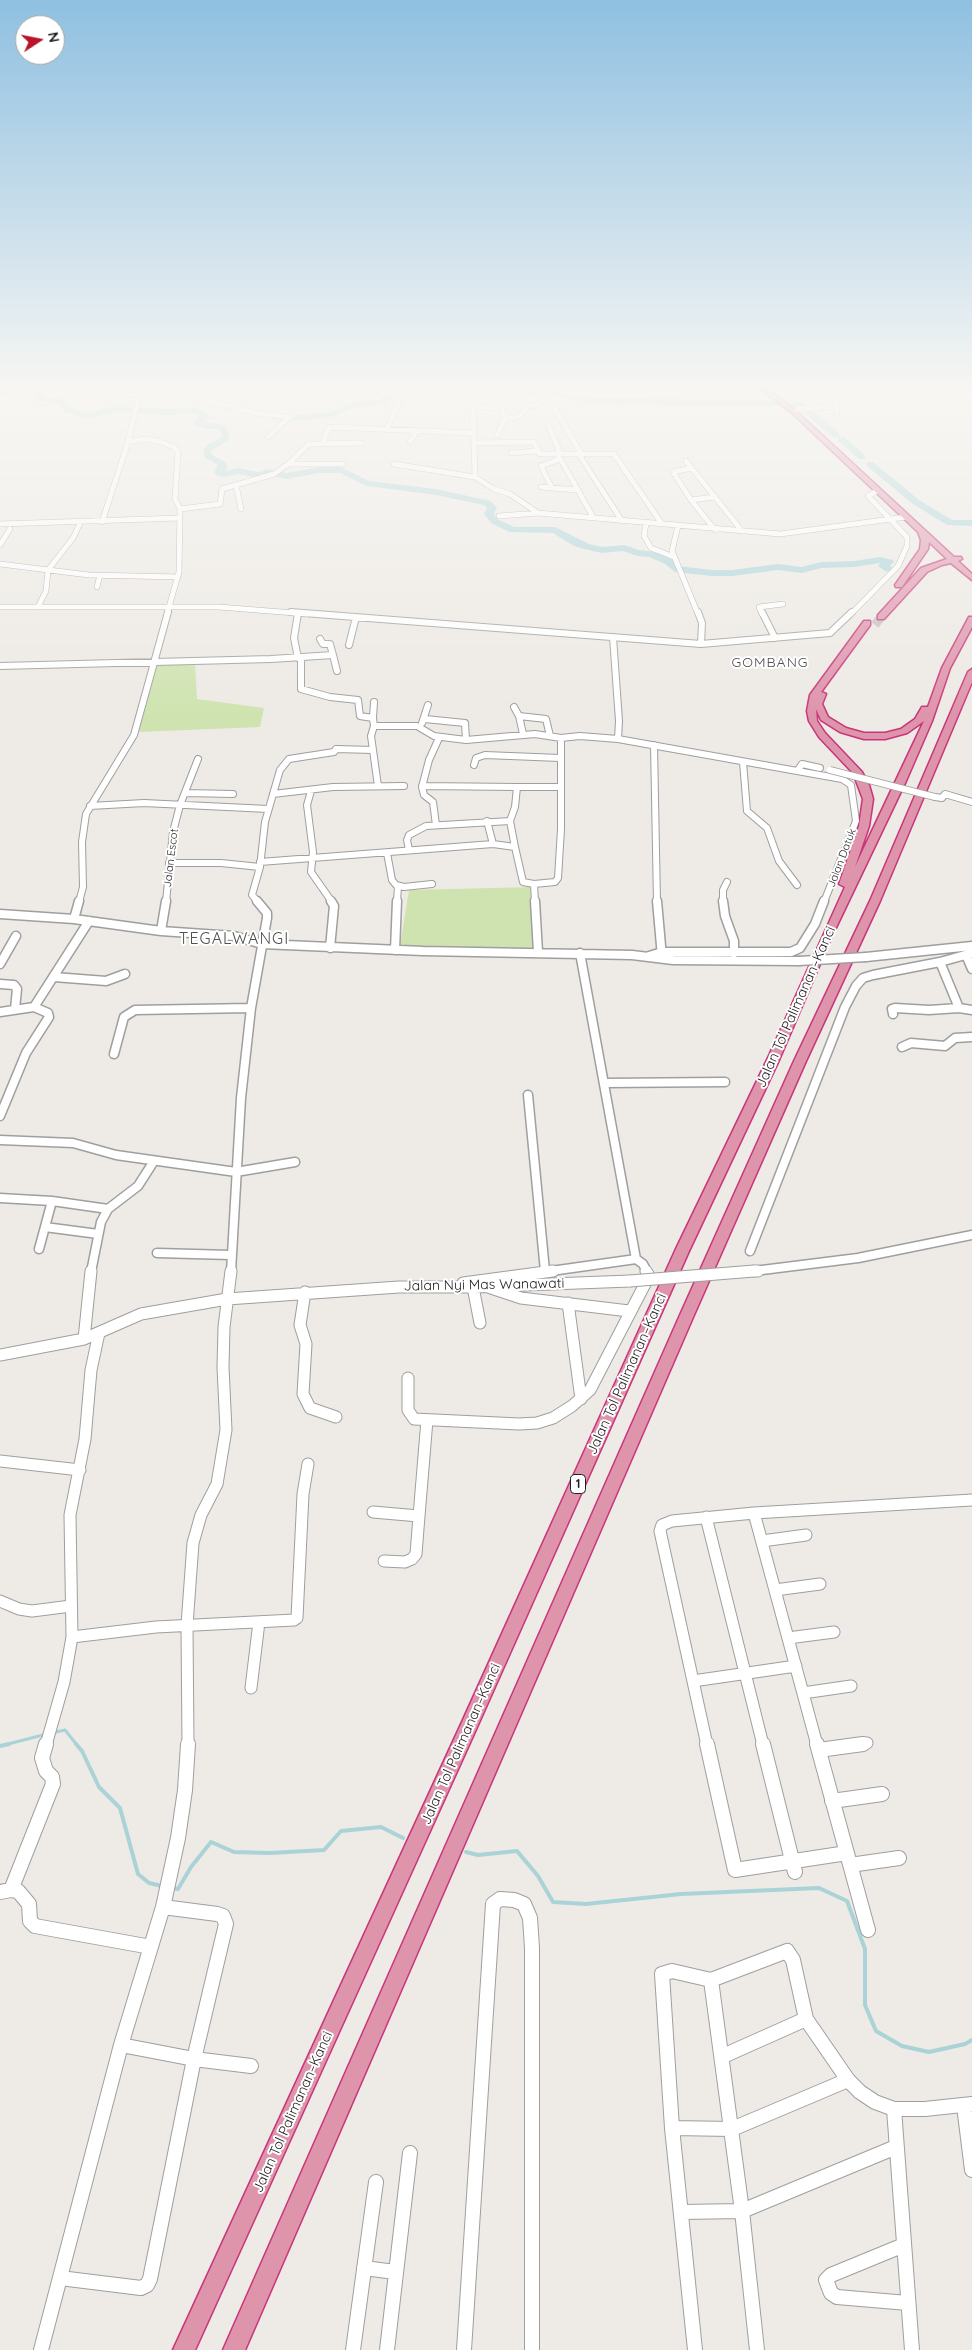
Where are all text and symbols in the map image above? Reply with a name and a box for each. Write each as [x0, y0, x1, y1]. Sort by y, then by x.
north arrow [15, 15, 65, 65]
text: N [44, 31, 64, 44]
district label: GOMBANG [731, 655, 809, 671]
street label: Jalan Datuk [825, 827, 859, 889]
street label: Jalan Escot [161, 828, 181, 888]
street label: Jalan Tol Palimanan–Kanci [753, 924, 839, 1090]
district label: TEGALWANGI [178, 929, 290, 949]
street label: Jalan Nyi Mas Wanawati [404, 1275, 564, 1295]
street label: Jalan Tol Palimanan–Kanci [584, 1291, 670, 1457]
road number: 1 [570, 1475, 586, 1494]
street label: Jalan Tol Palimanan–Kanci [418, 1661, 504, 1827]
street label: Jalan Tol Palimanan–Kanci [250, 2029, 336, 2195]

